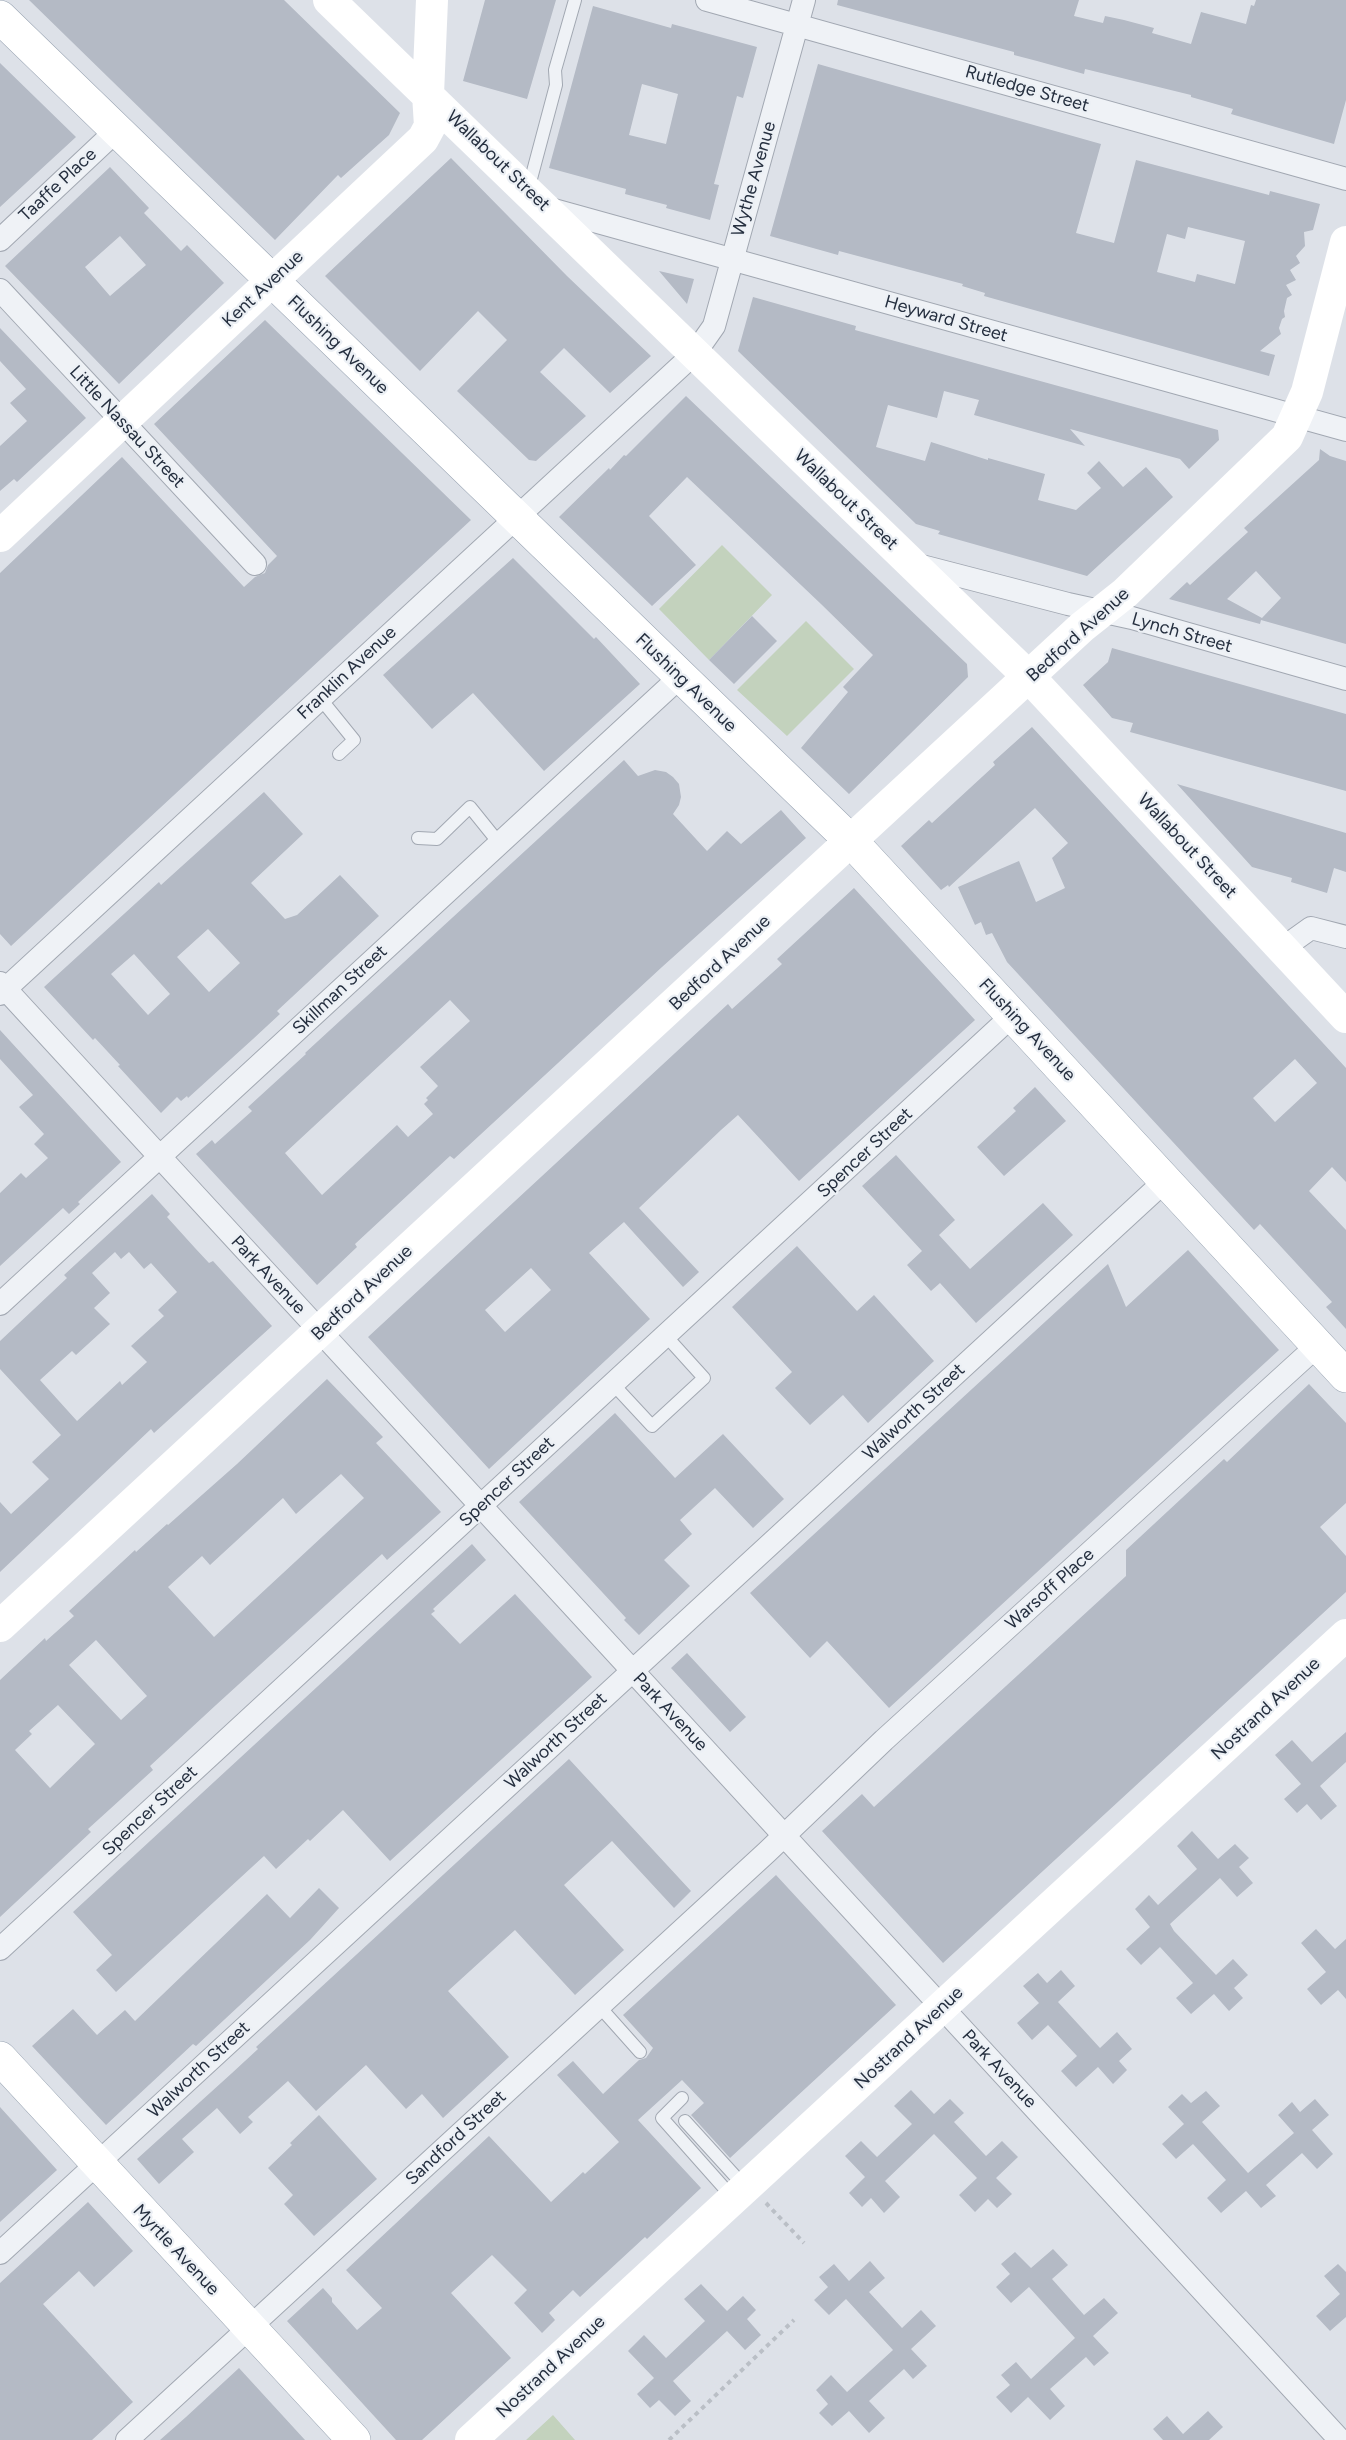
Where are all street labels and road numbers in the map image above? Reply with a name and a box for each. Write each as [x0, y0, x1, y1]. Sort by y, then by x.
street label: Rutledge Street [963, 61, 1091, 117]
street label: Wallabout Street [442, 106, 554, 216]
street label: Wythe Avenue [727, 119, 781, 239]
street label: Taaffe Place [15, 144, 101, 226]
street label: Kent Avenue [218, 246, 308, 332]
street label: Flushing Avenue [283, 291, 393, 399]
street label: Heyward Street [882, 291, 1010, 347]
street label: Little Nassau Street [65, 361, 189, 493]
street label: Wallabout Street [790, 445, 902, 555]
street label: Bedford Avenue [1022, 583, 1134, 687]
street label: Lynch Street [1129, 608, 1235, 658]
street label: Franklin Avenue [293, 622, 401, 724]
street label: Flushing Avenue [631, 629, 741, 737]
street label: Wallabout Street [1133, 789, 1241, 903]
street label: Bedford Avenue [665, 911, 775, 1015]
street label: Skillman Street [288, 941, 392, 1039]
street label: Flushing Avenue [974, 974, 1080, 1086]
street label: Spencer Street [813, 1103, 917, 1203]
street label: Park Avenue [226, 1231, 310, 1319]
street label: Bedford Avenue [307, 1241, 417, 1345]
street label: Walworth Street [858, 1359, 970, 1465]
street label: Spencer Street [455, 1432, 559, 1532]
street label: Warsoff Place [1001, 1544, 1099, 1634]
street label: Nostrand Avenue [1207, 1653, 1325, 1765]
street label: Park Avenue [628, 1668, 712, 1756]
street label: Walworth Street [500, 1688, 612, 1794]
street label: Spencer Street [98, 1761, 202, 1861]
street label: Nostrand Avenue [850, 1982, 968, 2094]
street label: Walworth Street [143, 2017, 255, 2123]
street label: Park Avenue [957, 2025, 1041, 2113]
street label: Sandford Street [401, 2086, 511, 2190]
street label: Myrtle Avenue [128, 2200, 224, 2300]
street label: Nostrand Avenue [492, 2311, 610, 2423]

